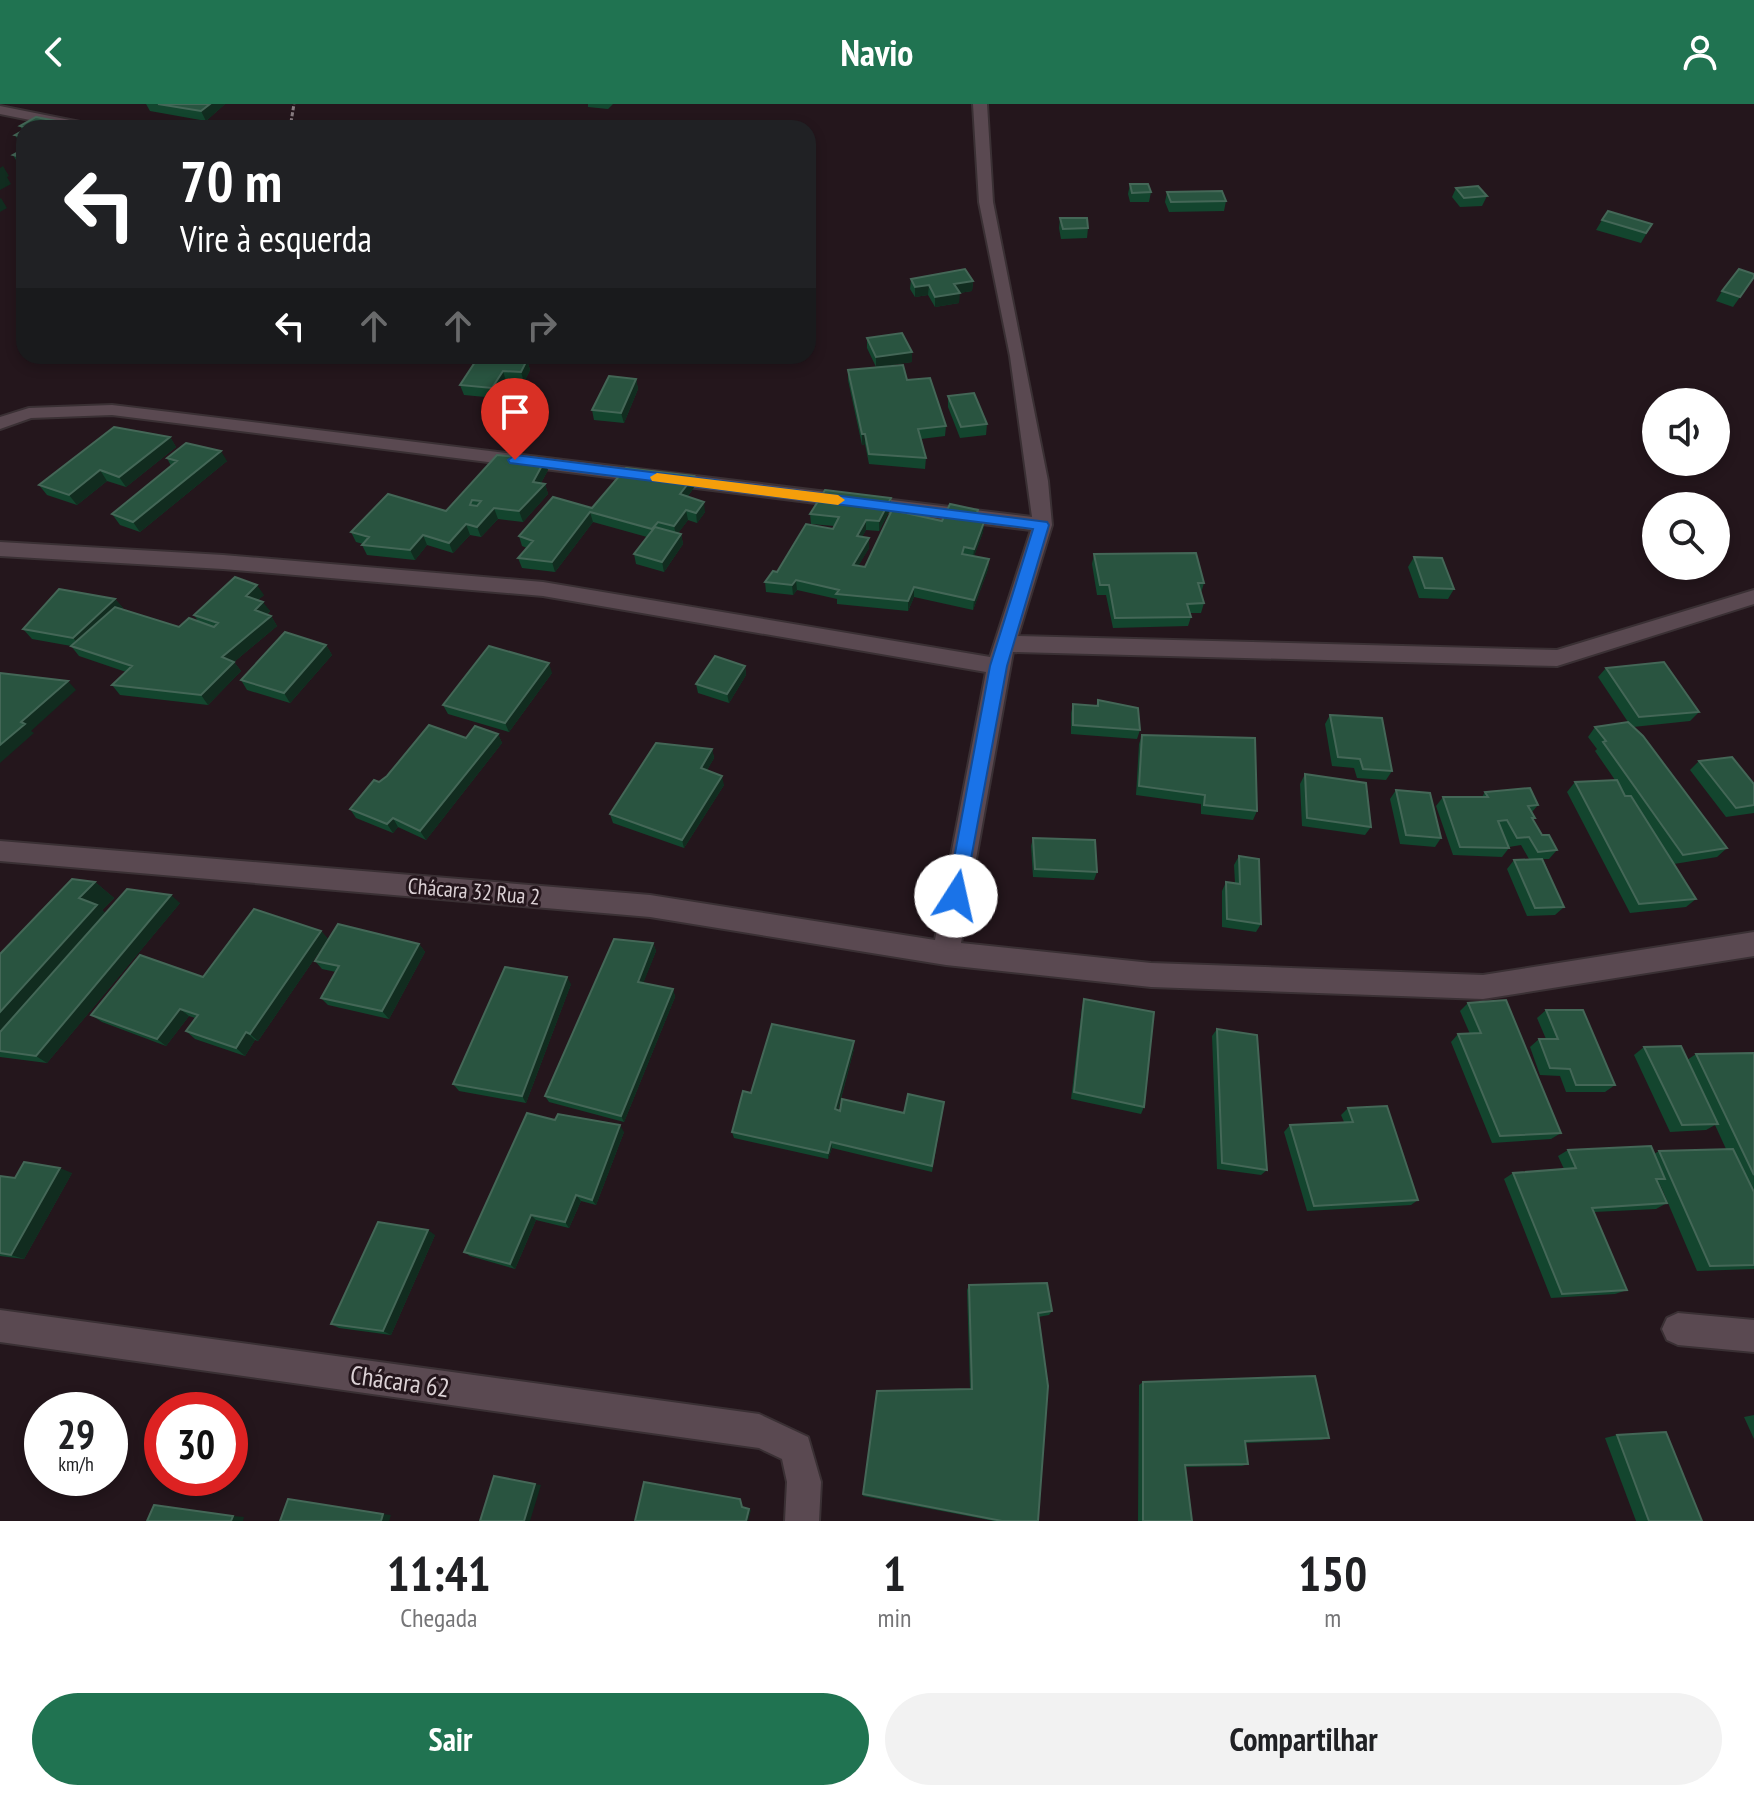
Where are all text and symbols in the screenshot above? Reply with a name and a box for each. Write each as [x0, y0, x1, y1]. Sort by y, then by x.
text: Navio [841, 29, 913, 76]
icon: back [32, 30, 76, 74]
icon: person [1678, 30, 1722, 74]
text: 70 m [180, 145, 282, 217]
icon: left [48, 152, 152, 256]
text: Vire à esquerda [180, 215, 372, 262]
icon: left [268, 304, 312, 348]
icon: ahead [352, 304, 396, 348]
icon: ahead [436, 304, 480, 348]
icon: right [520, 304, 564, 348]
pin [481, 378, 549, 460]
map controls [1642, 388, 1730, 580]
button: sound [1642, 388, 1730, 476]
icon: arrive [493, 390, 537, 434]
button: search [1642, 492, 1730, 580]
position arrow [914, 854, 998, 938]
street label: Chácara 32 Rua 2 [407, 871, 541, 911]
street label: Chácara 62 [348, 1358, 452, 1404]
speed limit sign: 30 [144, 1392, 248, 1496]
text: 29 [57, 1408, 95, 1460]
text: km/h [58, 1451, 94, 1477]
text: 11:41 [387, 1542, 491, 1604]
text: 1 [883, 1542, 906, 1604]
text: 150 [1298, 1542, 1367, 1604]
text: Chegada [400, 1601, 477, 1634]
text: min [877, 1601, 911, 1634]
text: m [1324, 1601, 1341, 1634]
button: Sair [32, 1693, 869, 1785]
button: Compartilhar [885, 1693, 1722, 1785]

